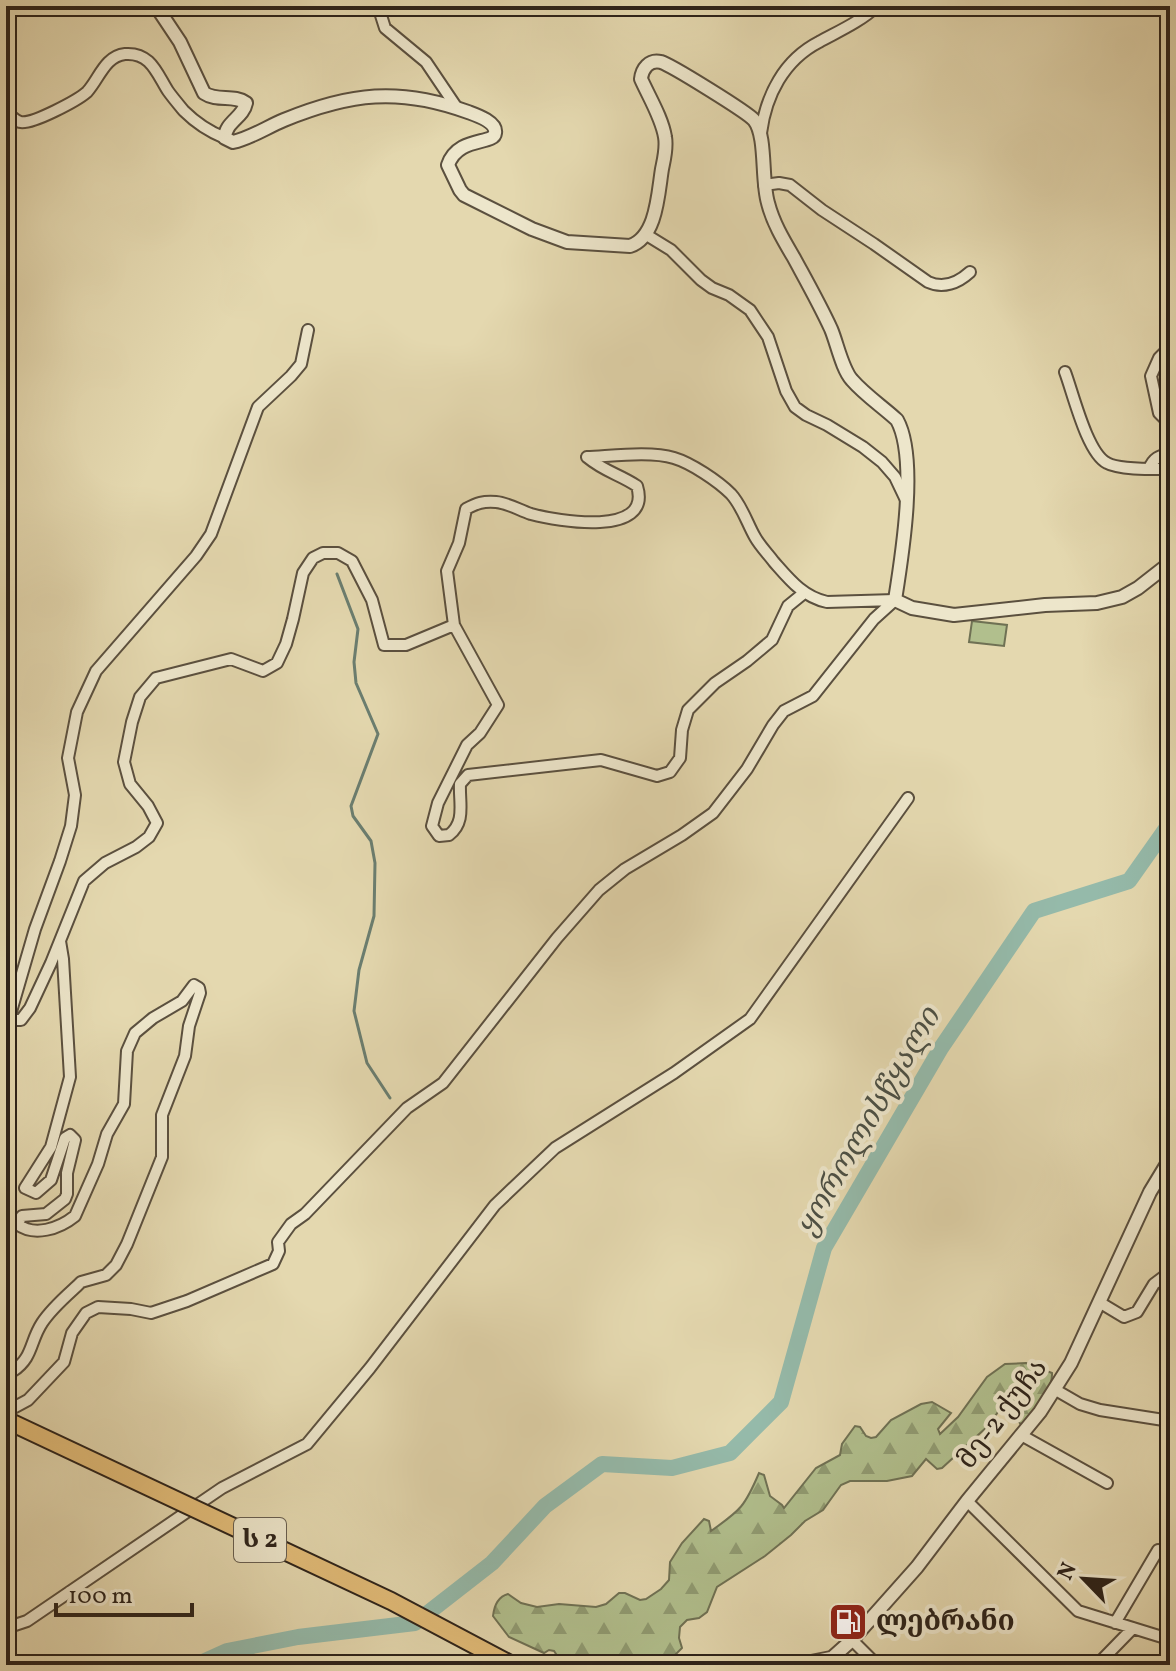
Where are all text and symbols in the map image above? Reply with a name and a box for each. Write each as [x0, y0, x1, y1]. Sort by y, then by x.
water label: ყოროლისწყალი [787, 998, 952, 1244]
street label: მე-2 ქუჩა [949, 1351, 1057, 1477]
road number: ს 2 [234, 1518, 286, 1562]
north arrow [1044, 1539, 1124, 1619]
text: N [1051, 1558, 1086, 1585]
scale bar [56, 1567, 192, 1617]
text: 100 m [68, 1580, 133, 1614]
fuel station icon: ლებრანი [827, 1601, 869, 1643]
place label: ლებრანი [876, 1603, 1015, 1642]

